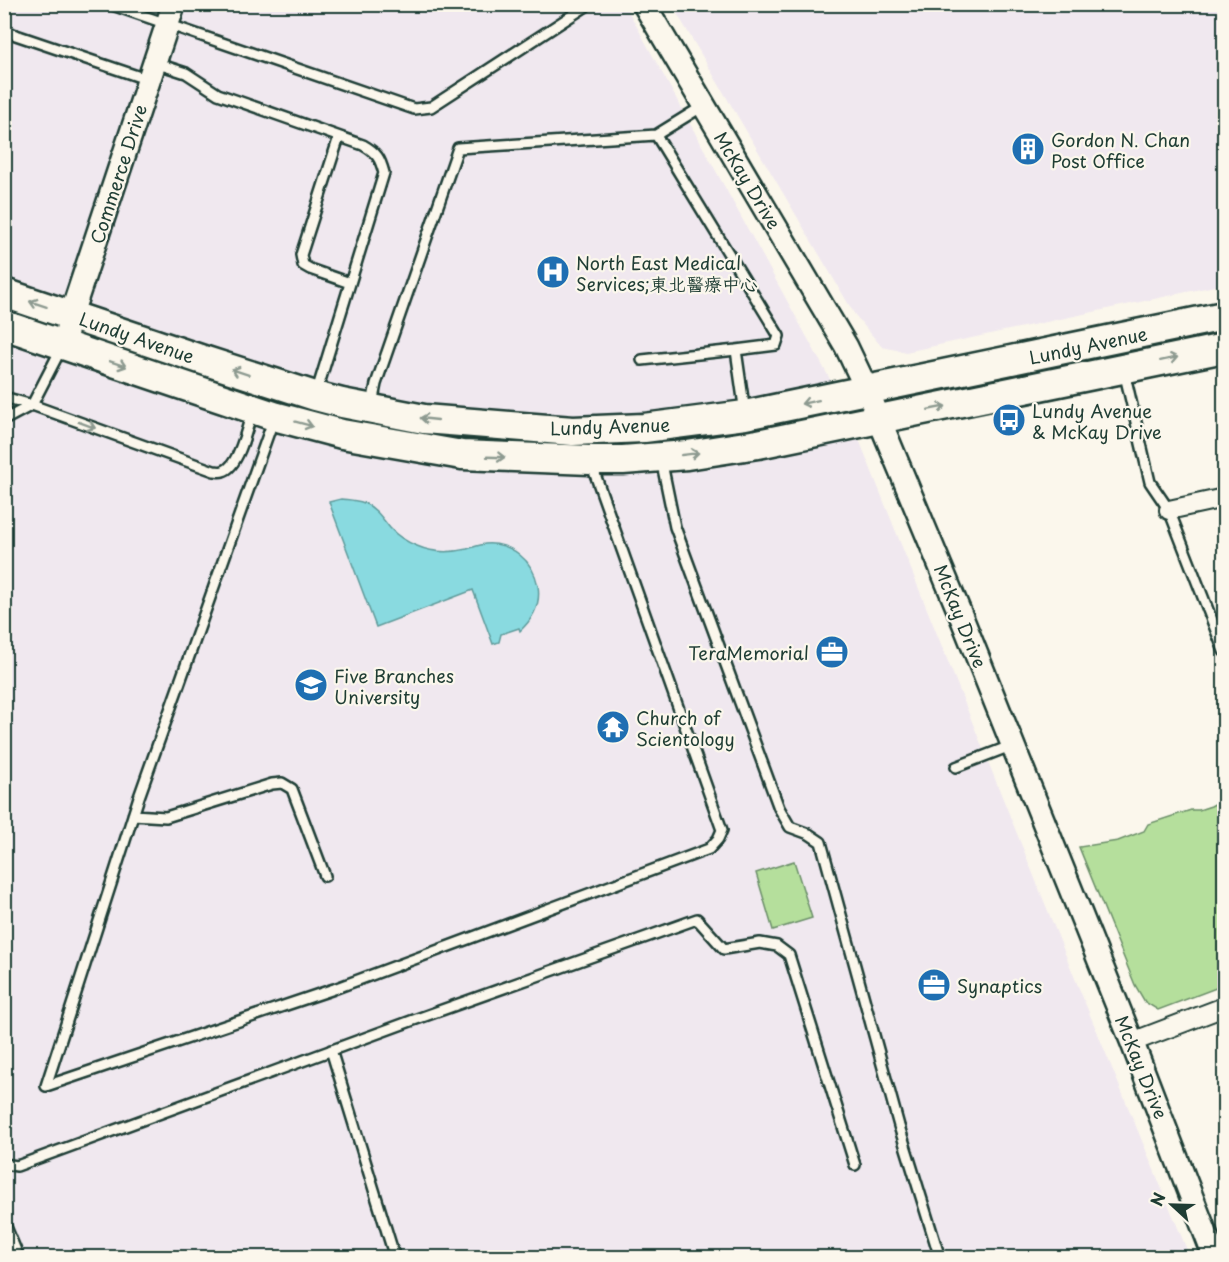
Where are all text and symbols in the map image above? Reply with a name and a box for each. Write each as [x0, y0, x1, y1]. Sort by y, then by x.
street label: Commerce Drive [83, 101, 153, 247]
street label: McKay Drive [708, 126, 788, 234]
place label: Gordon N. Chan Post Office [1051, 126, 1190, 174]
building icon: Gordon N. Chan Post Office [1010, 131, 1046, 167]
place label: North East Medical Services;東北醫療中心 [576, 249, 758, 297]
hospital icon: North East Medical Services;東北醫療中心 [535, 254, 571, 290]
one-way arrow [29, 298, 48, 309]
street label: Lundy Avenue [76, 305, 198, 369]
street label: Lundy Avenue [1026, 319, 1150, 371]
one-way arrow [1159, 353, 1178, 364]
one-way arrow [109, 359, 127, 370]
one-way arrow [231, 366, 250, 377]
one-way arrow [801, 397, 820, 408]
place label: Lundy Avenue & McKay Drive [1032, 397, 1162, 445]
one-way arrow [927, 402, 946, 413]
bus stop icon: Lundy Avenue & McKay Drive [991, 402, 1027, 438]
street label: Lundy Avenue [550, 410, 671, 442]
one-way arrow [419, 414, 439, 425]
one-way arrow [294, 419, 313, 430]
one-way arrow [78, 421, 96, 432]
one-way arrow [680, 448, 700, 459]
one-way arrow [485, 451, 505, 462]
street label: McKay Drive [928, 560, 994, 672]
office icon: TeraMemorial [814, 634, 850, 670]
place label: TeraMemorial [688, 639, 809, 666]
place label: Five Branches University [334, 662, 454, 710]
school or university icon: Five Branches University [293, 667, 329, 703]
place label: Church of Scientology [636, 704, 735, 752]
temple icon: Church of Scientology [595, 709, 631, 745]
office icon: Synaptics [916, 967, 952, 1003]
place label: Synaptics [957, 972, 1042, 999]
street label: McKay Drive [1109, 1011, 1175, 1123]
north arrow [1142, 1175, 1202, 1235]
text: N [1144, 1189, 1171, 1209]

